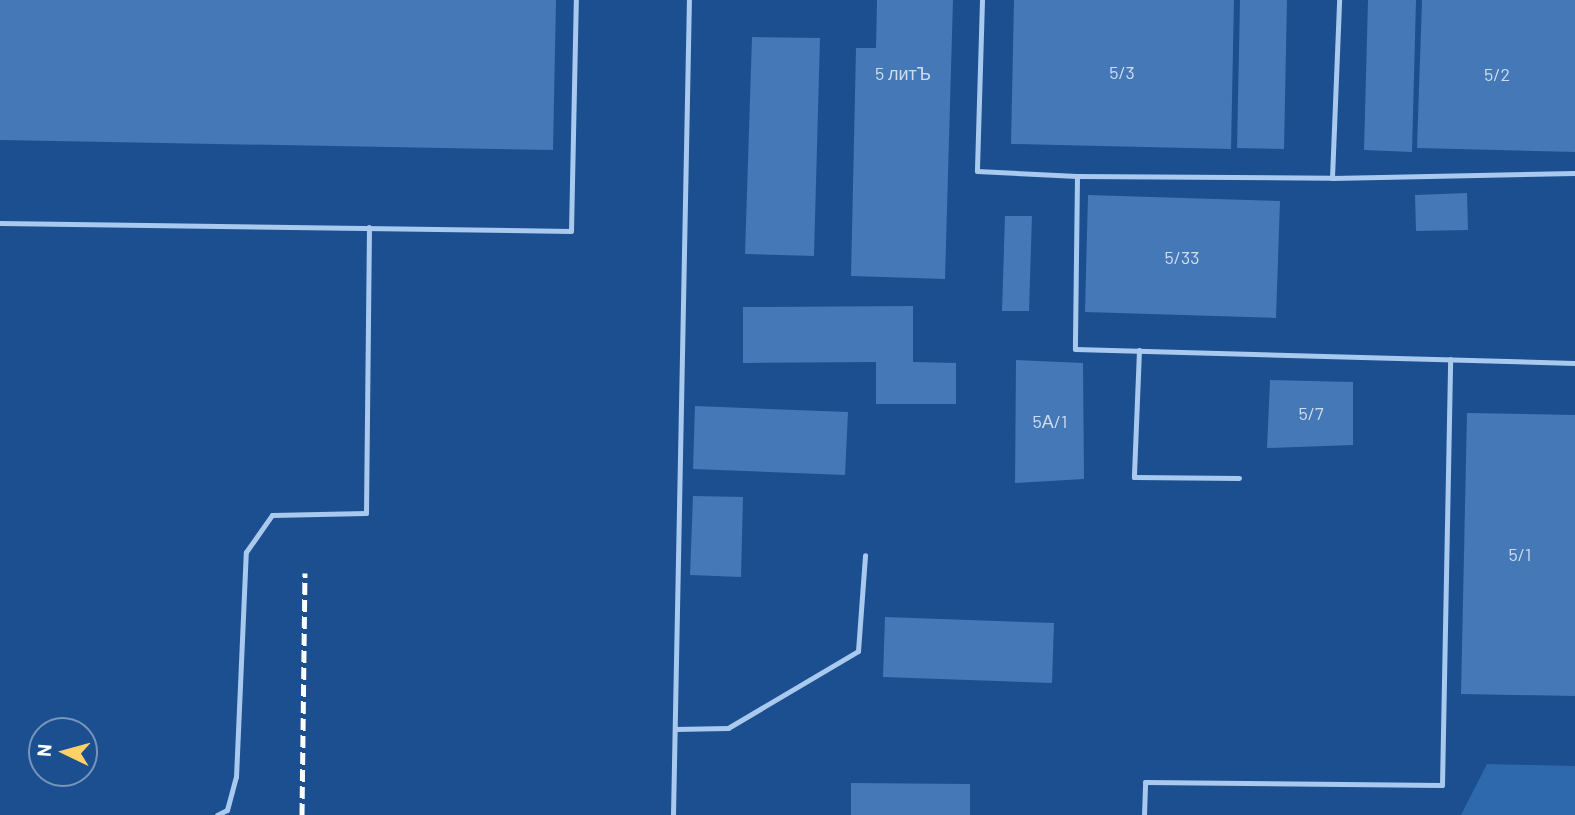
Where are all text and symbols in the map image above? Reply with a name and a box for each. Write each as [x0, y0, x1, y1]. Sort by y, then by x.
house number: 5/3 [1109, 61, 1135, 83]
house number: 5 литЪ [875, 62, 931, 84]
house number: 5/2 [1484, 63, 1510, 85]
house number: 5/33 [1165, 246, 1199, 268]
house number: 5/7 [1299, 402, 1323, 424]
house number: 5А/1 [1033, 410, 1067, 432]
house number: 5/1 [1509, 543, 1531, 565]
north arrow [28, 717, 98, 787]
text: N [32, 743, 56, 758]

